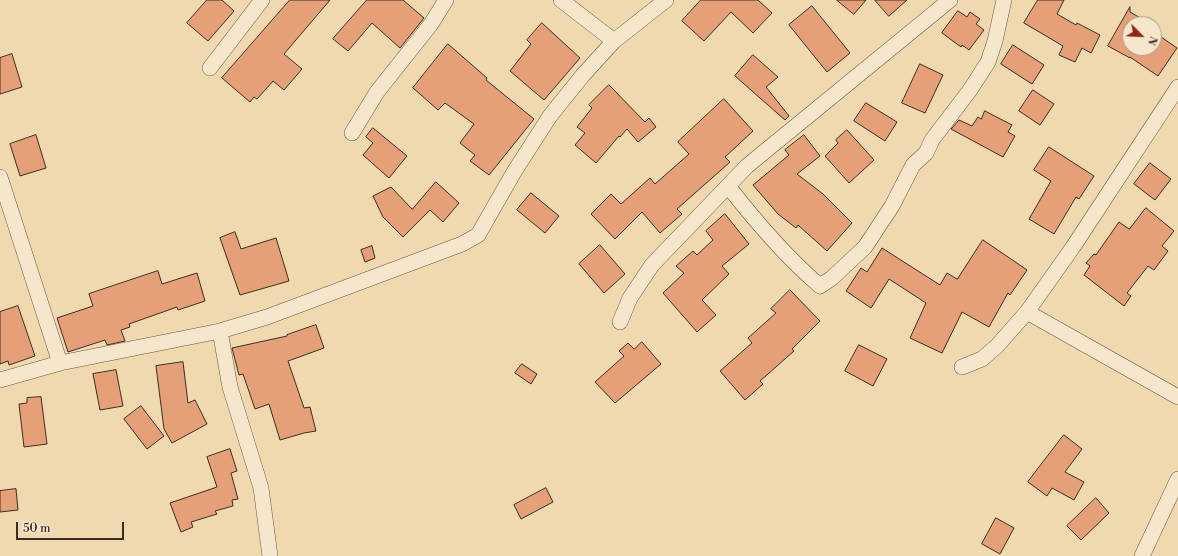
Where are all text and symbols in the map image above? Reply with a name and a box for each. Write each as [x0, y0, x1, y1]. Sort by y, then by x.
north arrow [1122, 16, 1162, 56]
text: N [1144, 34, 1160, 47]
scale bar [18, 514, 126, 540]
text: 50 m [23, 521, 51, 536]

